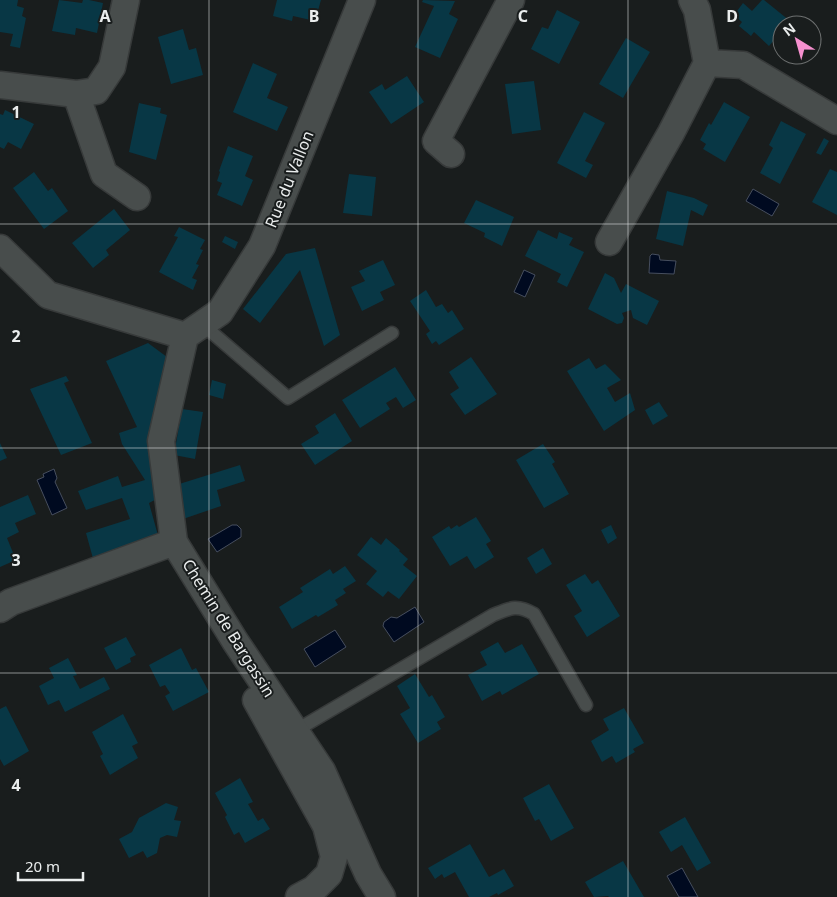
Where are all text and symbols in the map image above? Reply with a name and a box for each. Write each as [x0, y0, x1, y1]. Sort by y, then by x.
text: A [99, 5, 111, 27]
text: B [309, 5, 319, 27]
text: C [518, 5, 528, 27]
text: D [726, 5, 738, 27]
north arrow [772, 15, 822, 65]
text: N [779, 18, 799, 40]
text: 1 [11, 101, 21, 123]
street label: Rue du Vallon [260, 127, 318, 231]
text: 2 [11, 325, 21, 347]
text: 3 [11, 549, 21, 571]
street label: Chemin de Bargassin [177, 555, 281, 701]
text: 4 [11, 774, 21, 796]
scale bar [18, 850, 82, 882]
text: 20 m [25, 856, 60, 876]

